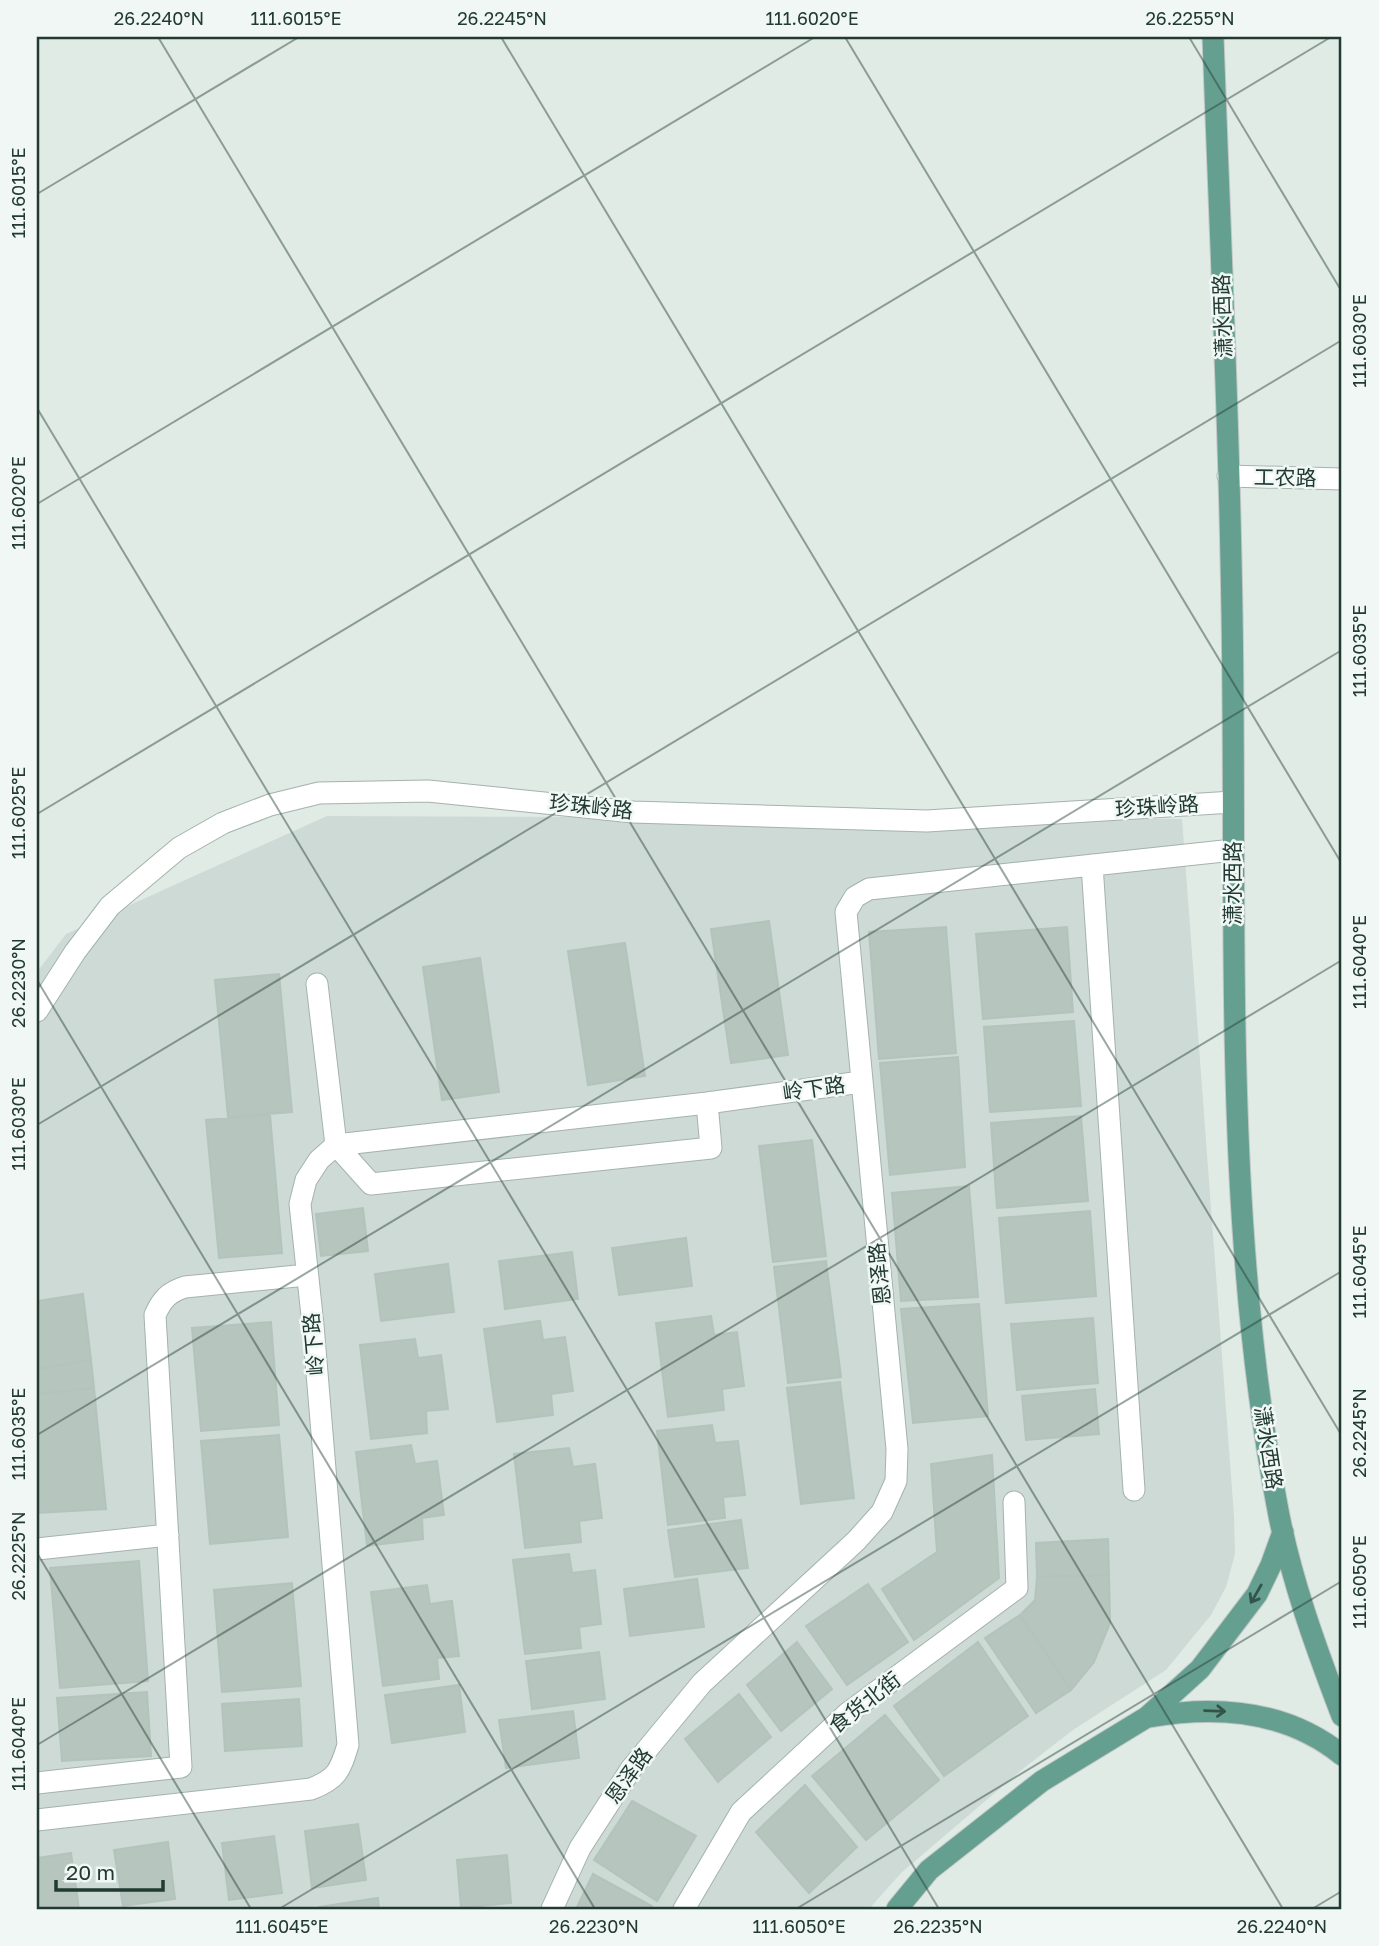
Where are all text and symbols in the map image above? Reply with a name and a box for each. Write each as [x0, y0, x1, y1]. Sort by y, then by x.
text: 26.2240°N [114, 7, 204, 29]
text: 111.6015°E [251, 7, 341, 29]
text: 26.2245°N [457, 7, 547, 29]
text: 111.6020°E [765, 7, 859, 29]
text: 26.2255°N [1145, 7, 1235, 29]
text: 111.6015°E [7, 148, 29, 238]
street label: 潇水西路 [1208, 274, 1236, 358]
text: 111.6030°E [1348, 294, 1370, 388]
text: 111.6020°E [7, 456, 29, 550]
street label: 工农路 [1253, 463, 1317, 491]
text: 111.6035°E [1348, 605, 1370, 697]
text: 111.6025°E [7, 767, 29, 859]
street label: 珍珠岭路 [548, 789, 634, 823]
street label: 珍珠岭路 [1114, 790, 1200, 822]
street label: 潇水西路 [1219, 841, 1245, 925]
text: 111.6040°E [1348, 915, 1370, 1009]
text: 26.2230°N [7, 938, 29, 1028]
street label: 岭下路 [781, 1071, 847, 1105]
text: 111.6030°E [7, 1077, 29, 1171]
text: 111.6045°E [1348, 1225, 1370, 1319]
street label: 恩泽路 [863, 1241, 895, 1307]
street label: 岭下路 [297, 1312, 329, 1377]
text: 111.6035°E [7, 1388, 29, 1480]
text: 26.2245°N [1348, 1388, 1370, 1478]
street label: 潇水西路 [1250, 1404, 1288, 1491]
text: 26.2225°N [7, 1511, 29, 1601]
text: 111.6050°E [1348, 1535, 1370, 1629]
one-way arrow [1249, 1584, 1263, 1604]
street label: 食货北街 [823, 1666, 905, 1738]
text: 111.6040°E [7, 1697, 29, 1791]
one-way arrow [1203, 1704, 1226, 1718]
street label: 恩泽路 [599, 1742, 657, 1809]
scale bar [56, 1848, 163, 1892]
text: 20 m [66, 1859, 115, 1885]
text: 111.6045°E [235, 1915, 329, 1937]
text: 26.2230°N [549, 1915, 639, 1937]
text: 111.6050°E [752, 1915, 846, 1937]
text: 26.2235°N [893, 1915, 983, 1937]
text: 26.2240°N [1237, 1915, 1327, 1937]

